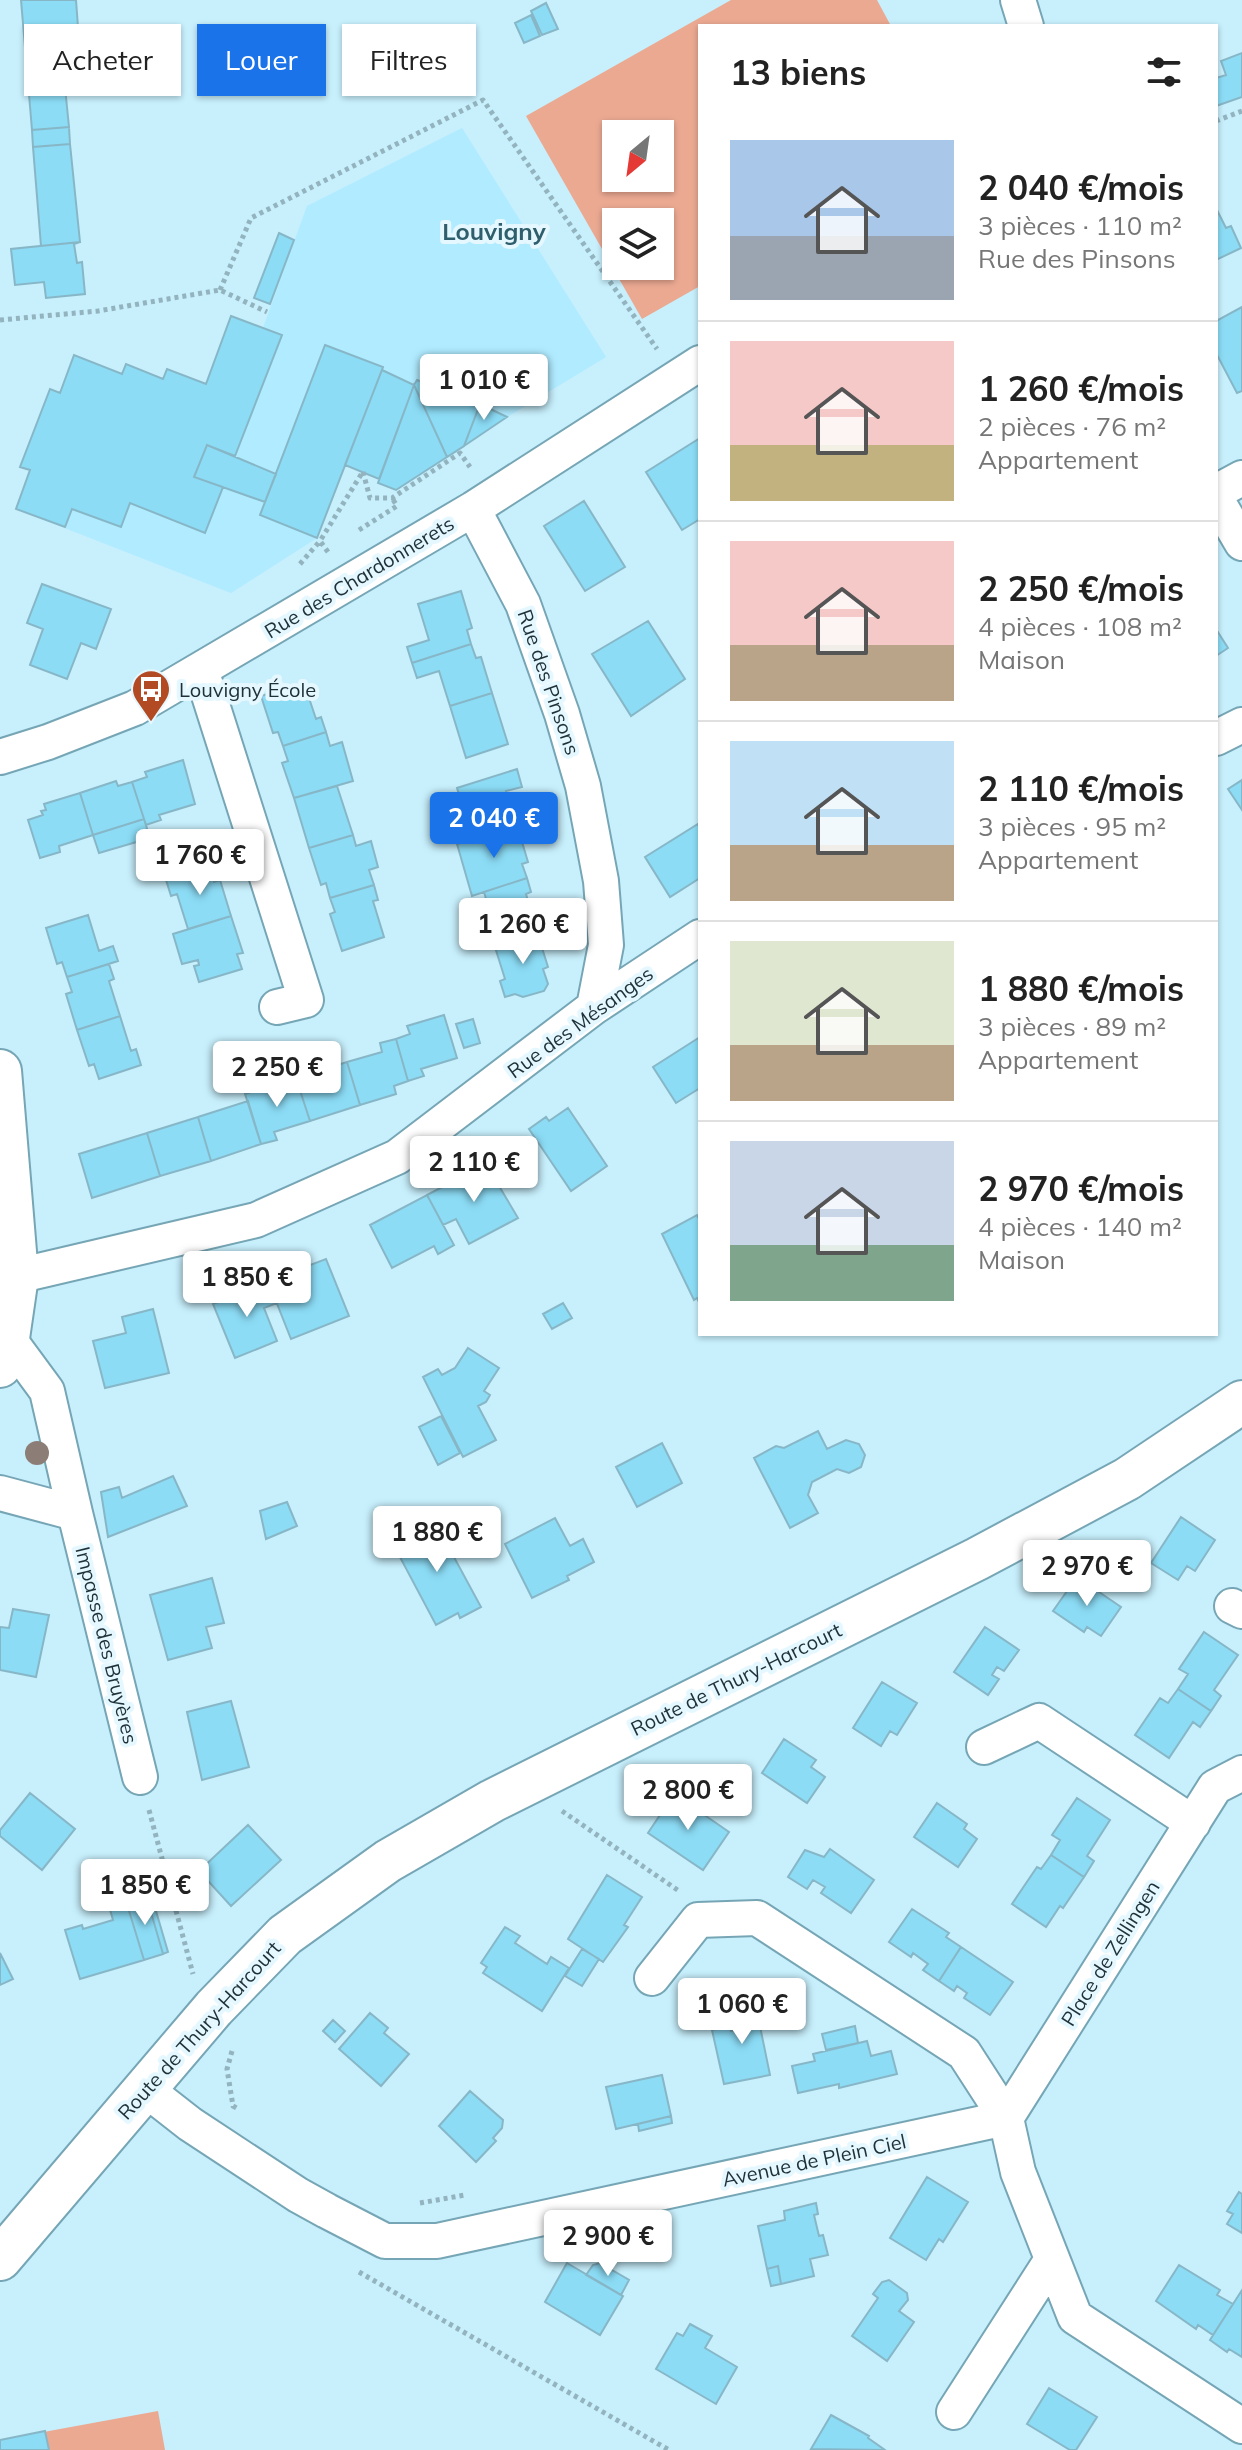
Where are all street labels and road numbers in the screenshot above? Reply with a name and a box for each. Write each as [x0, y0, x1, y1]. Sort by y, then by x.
street label: Rue des Chardonnerets [260, 510, 458, 644]
street label: Rue des Pinsons [512, 606, 586, 758]
street label: Rue des Mésanges [502, 961, 658, 1083]
street label: Impasse des Bruyères [70, 1544, 144, 1746]
street label: Route de Thury-Harcourt [626, 1617, 846, 1741]
street label: Place de Zellingen [1055, 1876, 1165, 2030]
street label: Route de Thury-Harcourt [112, 1936, 286, 2124]
street label: Avenue de Plein Ciel [720, 2128, 908, 2192]

